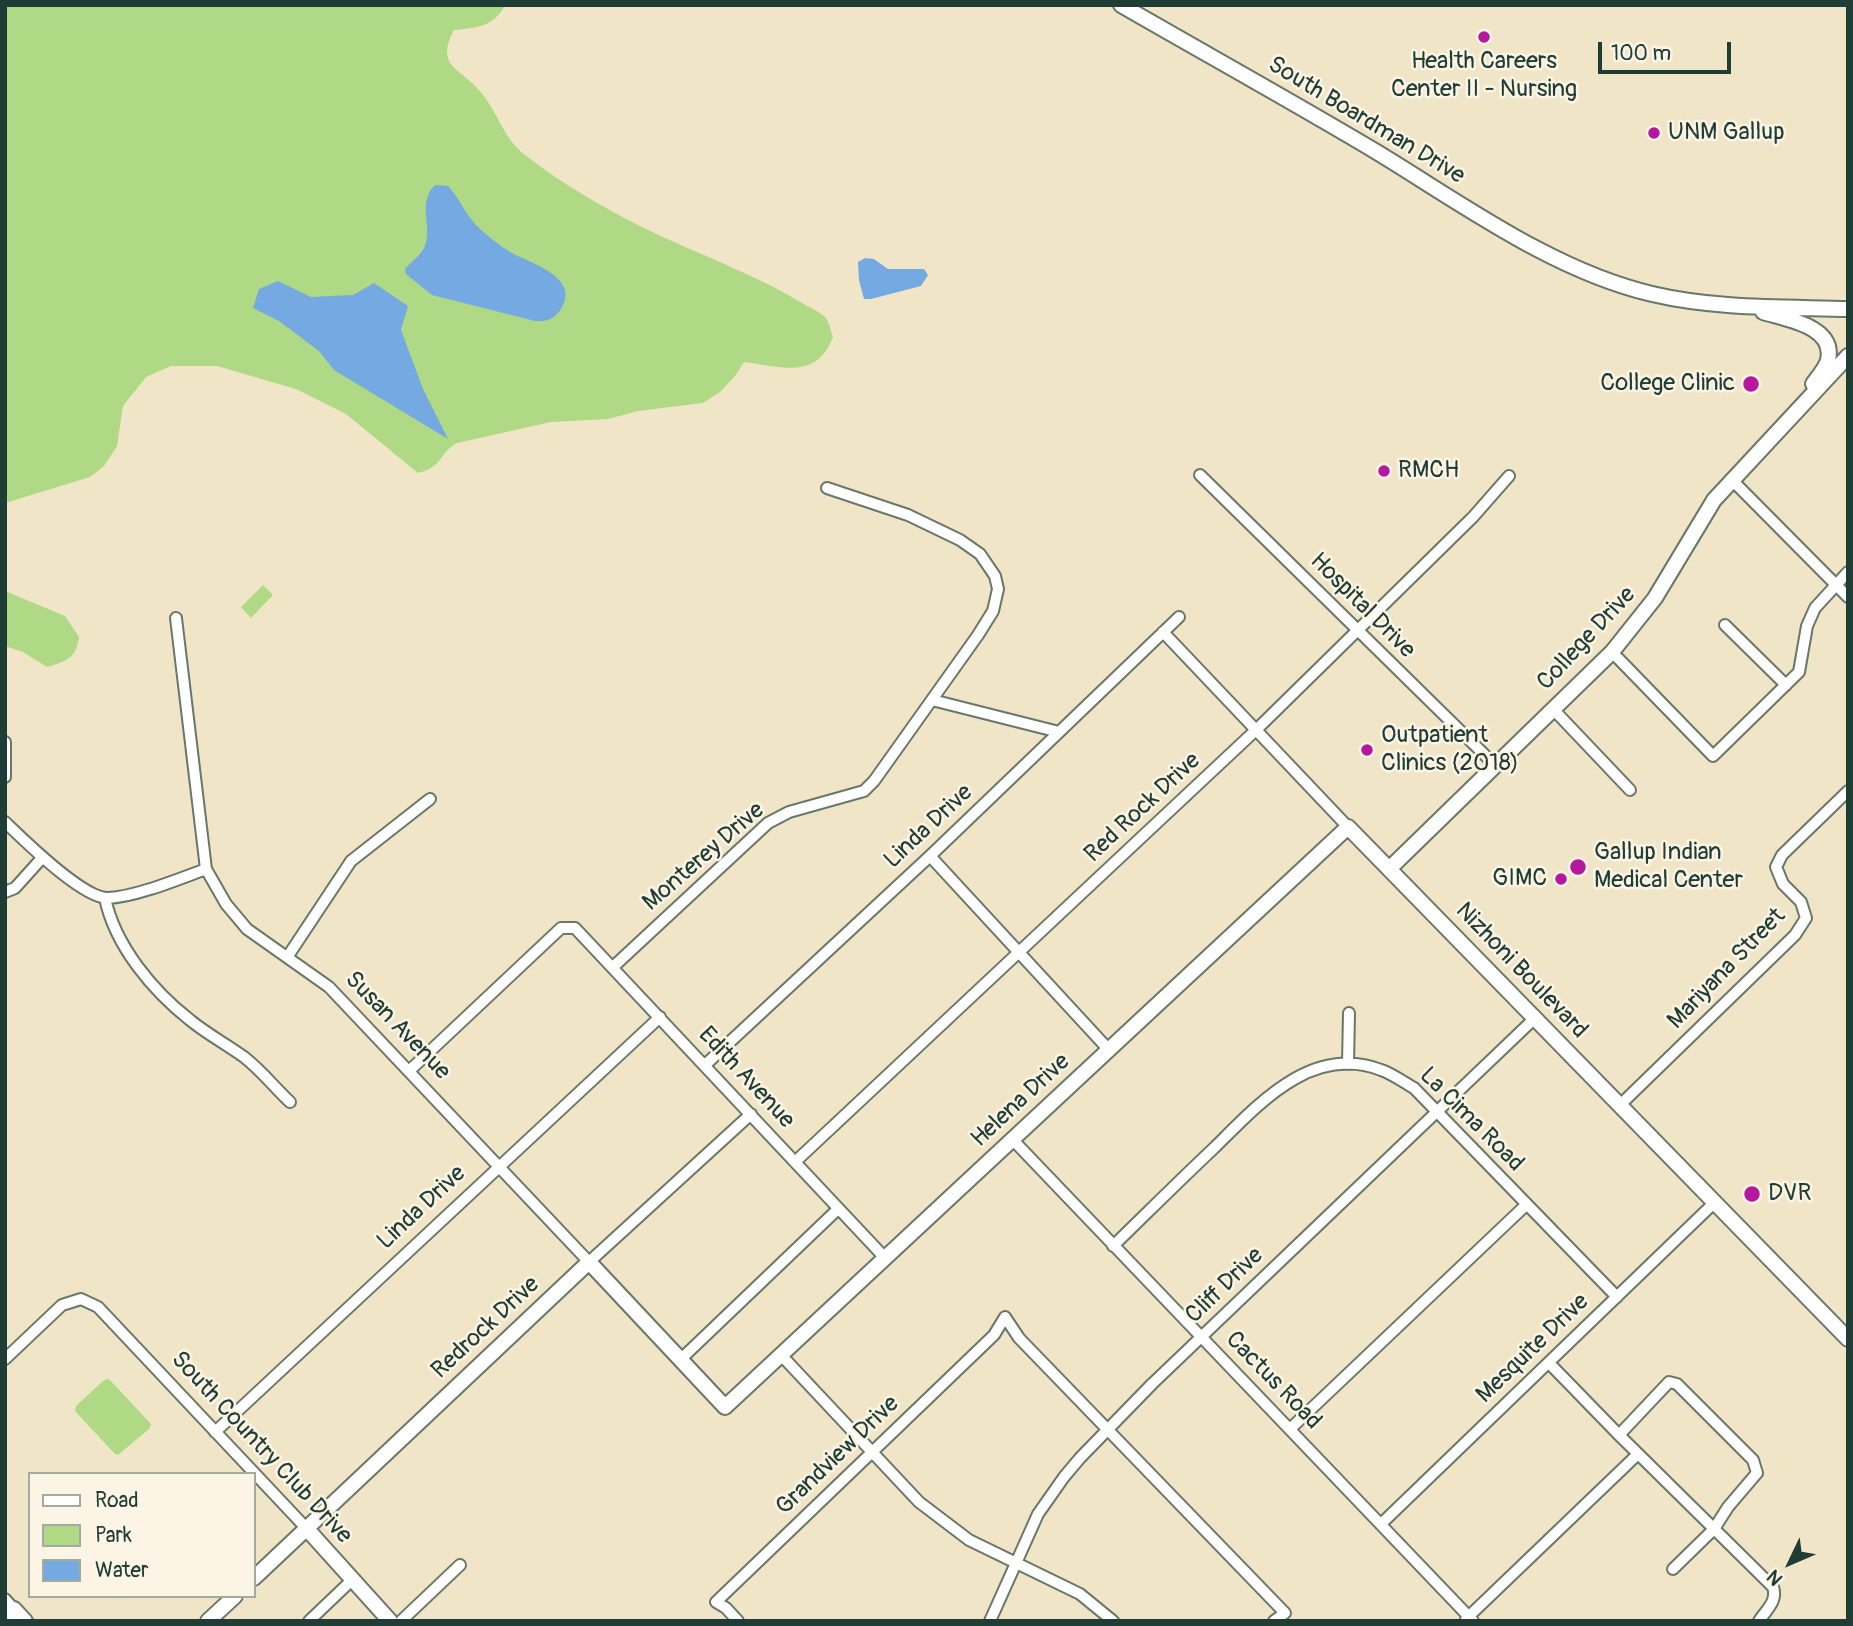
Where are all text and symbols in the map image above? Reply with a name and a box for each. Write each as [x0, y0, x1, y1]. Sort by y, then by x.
scale bar [1601, 28, 1734, 72]
marker: Health Careers Center II - Nursing [1476, 29, 1492, 45]
text: 100 m [1611, 40, 1671, 67]
place label: Health Careers Center II - Nursing [1391, 48, 1577, 104]
street label: South Boardman Drive [1262, 51, 1470, 191]
place label: UNM Gallup [1668, 119, 1784, 147]
marker: UNM Gallup [1646, 125, 1662, 141]
place label: College Clinic [1600, 370, 1735, 398]
marker: College Clinic [1741, 374, 1761, 394]
place label: RMCH [1398, 457, 1459, 485]
marker: RMCH [1376, 463, 1392, 479]
street label: Hospital Drive [1303, 547, 1421, 665]
street label: College Drive [1532, 581, 1642, 697]
place label: Outpatient Clinics (2018) [1381, 722, 1519, 778]
marker: Outpatient Clinics (2018) [1359, 742, 1375, 758]
street label: Red Rock Drive [1079, 747, 1207, 869]
street label: Linda Drive [879, 779, 979, 875]
street label: Monterey Drive [637, 796, 771, 918]
place label: Gallup Indian Medical Center [1594, 839, 1743, 895]
marker: Gallup Indian Medical Center [1568, 857, 1588, 877]
place label: GIMC [1492, 865, 1547, 893]
marker: GIMC [1553, 871, 1569, 887]
street label: Nizhoni Boulevard [1449, 897, 1593, 1045]
street label: Mariyana Street [1662, 903, 1792, 1035]
street label: Susan Avenue [338, 966, 456, 1086]
street label: Edith Avenue [692, 1021, 800, 1135]
street label: Helena Drive [966, 1048, 1076, 1154]
street label: La Cima Road [1413, 1062, 1529, 1178]
street label: Linda Drive [372, 1160, 472, 1256]
place label: DVR [1768, 1180, 1811, 1208]
marker: DVR [1742, 1184, 1762, 1204]
street label: Cliff Drive [1180, 1242, 1270, 1330]
street label: Redrock Drive [426, 1271, 546, 1385]
street label: Mesquite Drive [1471, 1288, 1595, 1410]
street label: Cactus Road [1219, 1326, 1327, 1436]
street label: South Country Club Drive [164, 1346, 358, 1550]
street label: Grandview Drive [771, 1390, 905, 1522]
legend [28, 1472, 256, 1598]
text: Road [95, 1487, 139, 1514]
text: Park [95, 1522, 132, 1549]
north arrow [1755, 1528, 1825, 1598]
text: Water [95, 1557, 148, 1584]
text: N [1762, 1565, 1788, 1591]

